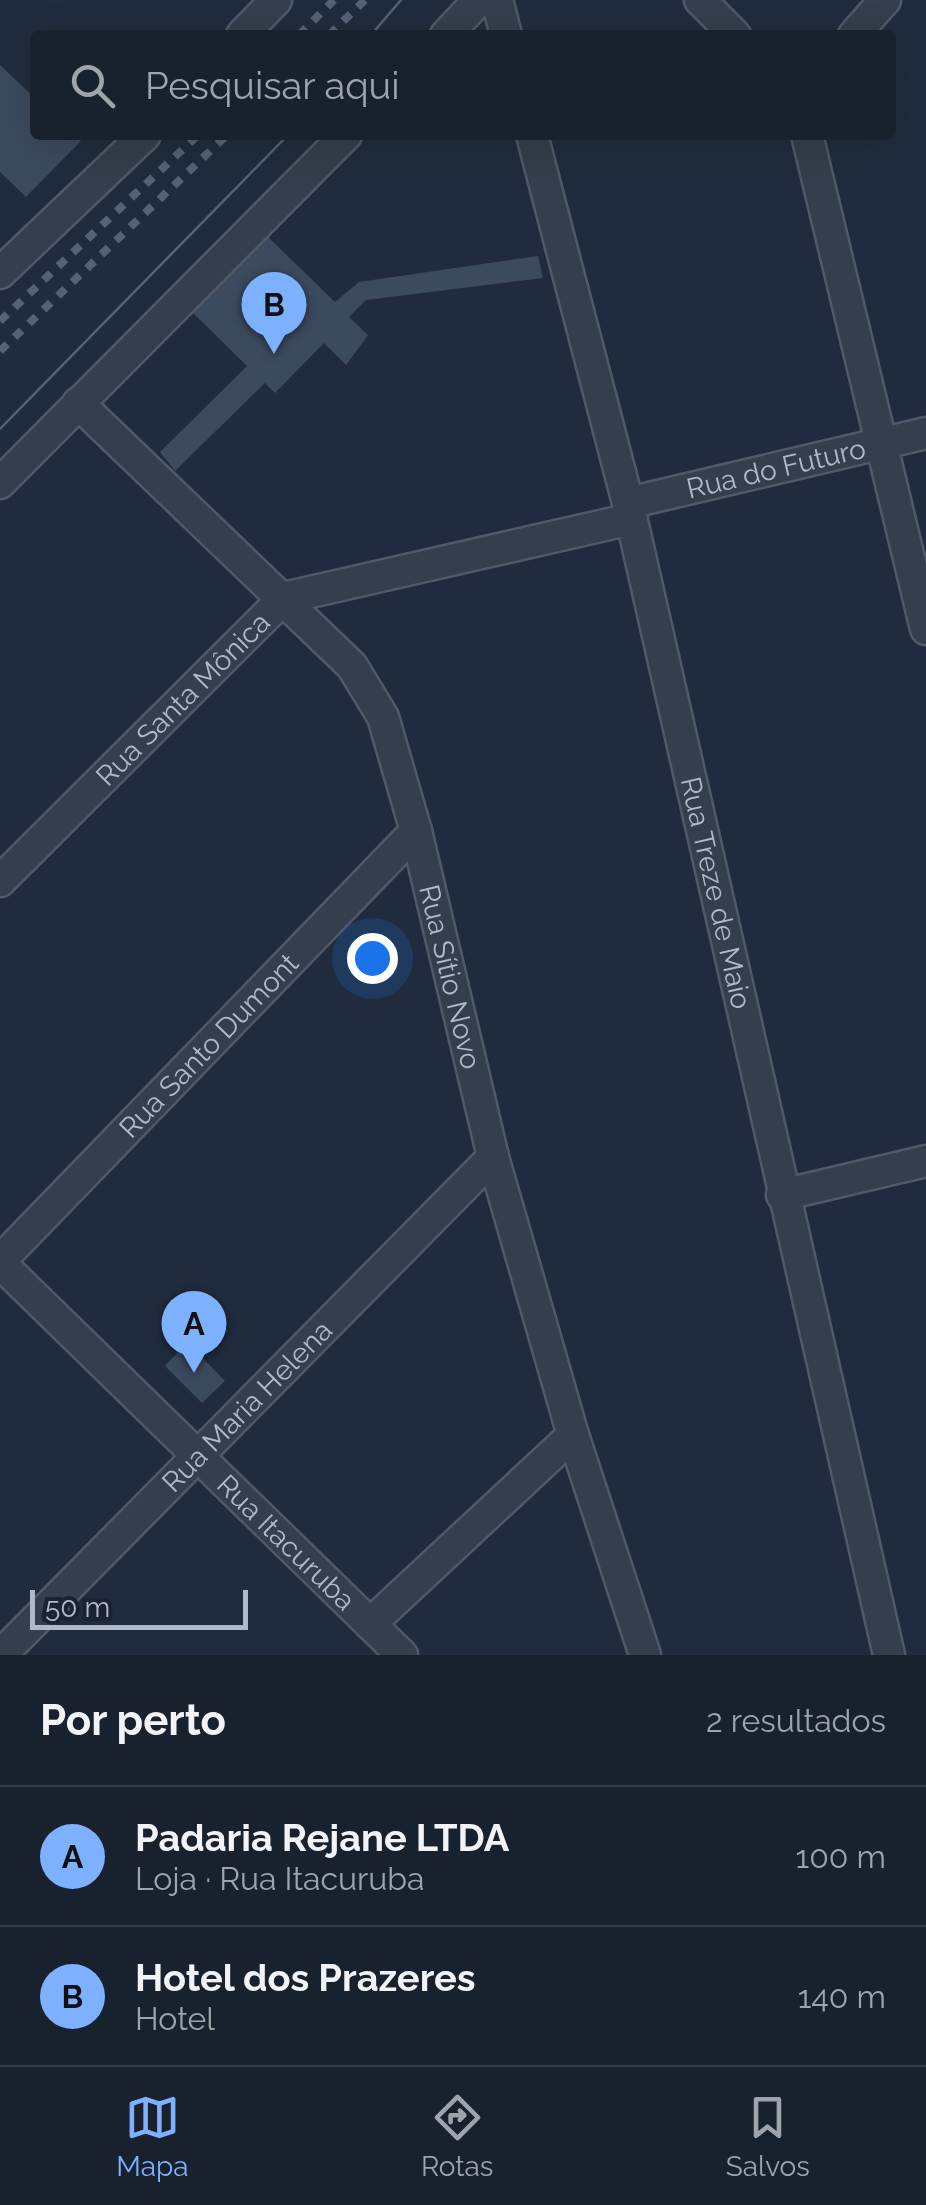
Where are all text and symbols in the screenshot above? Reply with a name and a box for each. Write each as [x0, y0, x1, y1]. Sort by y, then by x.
search box [30, 30, 896, 140]
icon: search [65, 58, 120, 113]
text: Pesquisar aqui [145, 63, 399, 108]
pin: B [242, 272, 306, 354]
street label: Rua do Futuro [683, 432, 869, 506]
street label: Rua Santa Mônica [89, 606, 277, 793]
street label: Rua Treze de Maio [674, 774, 758, 1012]
street label: Rua Sítio Novo [412, 882, 488, 1072]
your location [347, 933, 398, 984]
street label: Rua Santo Dumont [113, 946, 306, 1145]
pin: A [162, 1290, 226, 1373]
street label: Rua Maria Helena [156, 1314, 339, 1499]
street label: Rua Itacuruba [210, 1468, 362, 1617]
scale bar [30, 1585, 248, 1630]
text: 50 m [45, 1591, 110, 1624]
text: Por perto [40, 1696, 226, 1745]
text: 2 resultados [706, 1702, 886, 1739]
text: Padaria Rejane LTDA [135, 1815, 509, 1860]
text: A [62, 1838, 83, 1875]
text: 100 m [796, 1838, 886, 1875]
text: Loja · Rua Itacuruba [135, 1860, 425, 1897]
text: Hotel dos Prazeres [135, 1955, 476, 2000]
text: B [62, 1978, 83, 2015]
text: 140 m [798, 1978, 886, 2015]
text: Hotel [135, 2000, 215, 2037]
tab: Mapa [116, 2090, 188, 2183]
tab: Rotas [421, 2090, 493, 2183]
tab: Salvos [726, 2090, 810, 2183]

